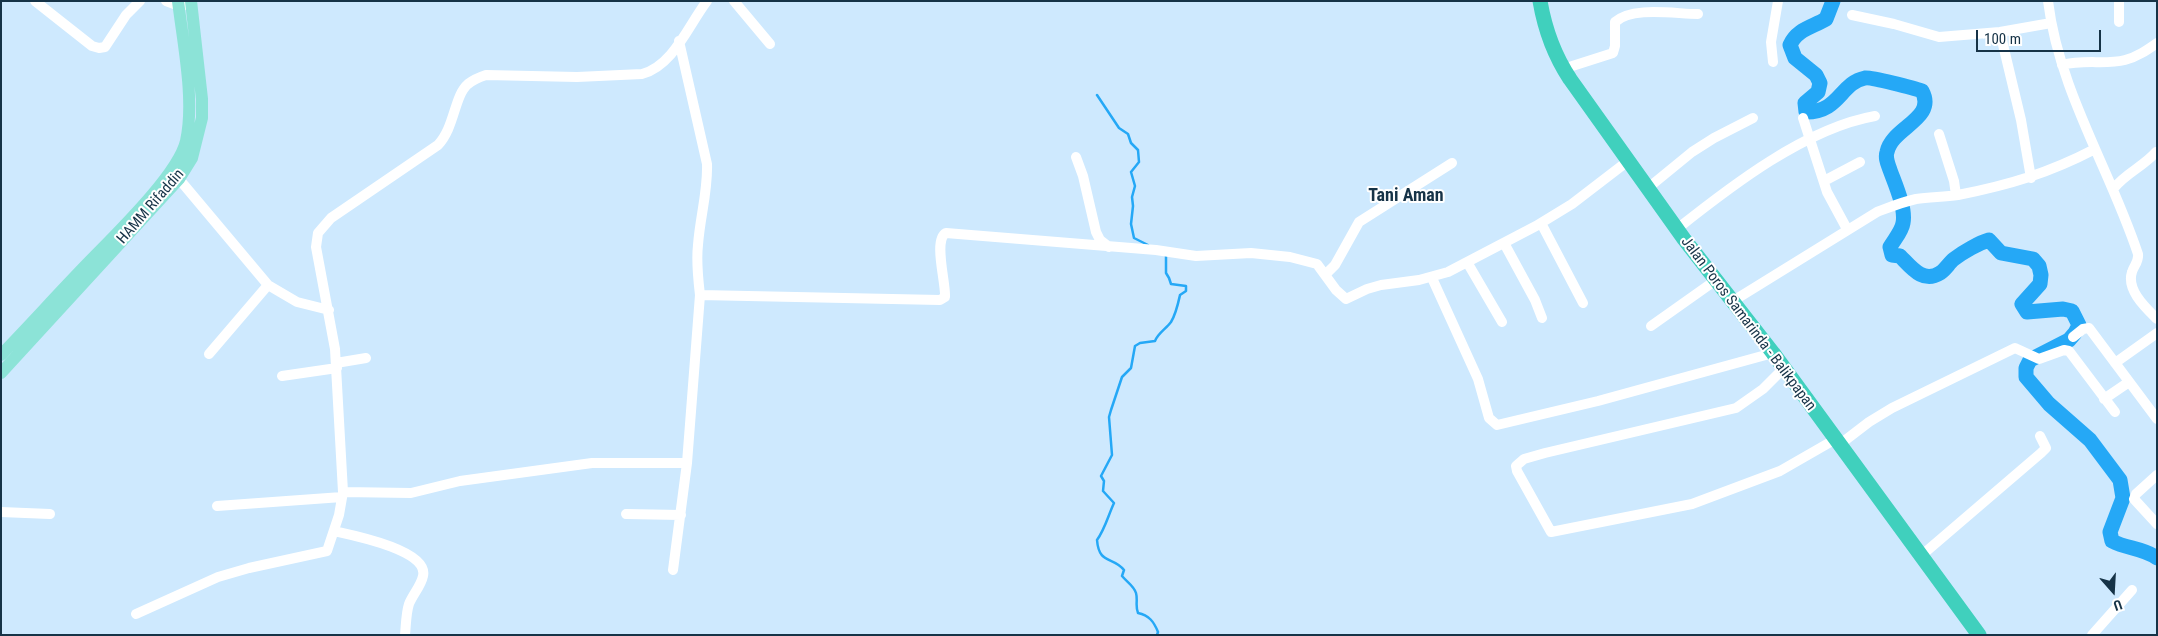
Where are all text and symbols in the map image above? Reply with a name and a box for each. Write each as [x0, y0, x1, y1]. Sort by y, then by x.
scale bar [1978, 20, 2103, 52]
text: 100 m [1984, 30, 2021, 48]
street label: HAMM Rifaddin [114, 166, 188, 248]
district label: Tani Aman [1368, 185, 1444, 207]
street label: Jalan Poros Samarinda - Balikpapan [1677, 233, 1819, 415]
north arrow [2088, 566, 2138, 616]
text: U [2111, 596, 2124, 614]

